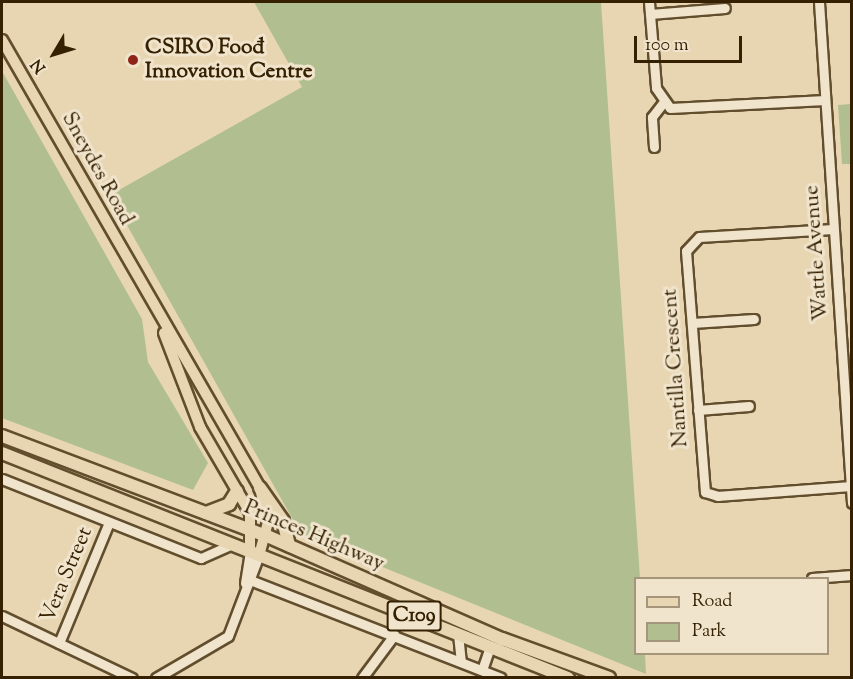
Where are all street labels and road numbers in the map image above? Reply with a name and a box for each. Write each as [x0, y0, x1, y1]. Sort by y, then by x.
street label: Sneydes Road [56, 108, 138, 230]
street label: Wattle Avenue [800, 184, 834, 322]
street label: Nantilla Crescent [658, 288, 694, 448]
street label: Princes Highway [240, 495, 388, 577]
street label: Vera Street [36, 524, 98, 626]
road number: C109 [386, 599, 442, 633]

